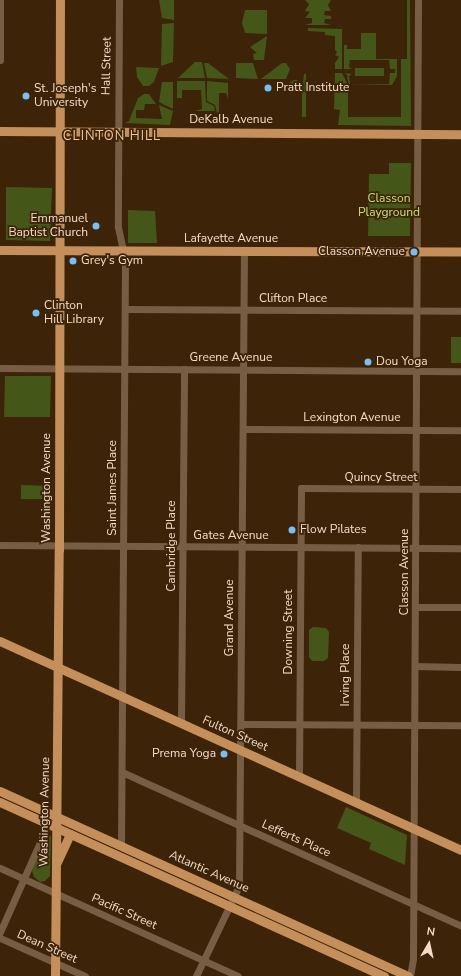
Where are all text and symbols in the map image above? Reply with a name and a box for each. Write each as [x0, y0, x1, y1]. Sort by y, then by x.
street label: Hall Street [99, 37, 115, 95]
place label: Pratt Institute [276, 81, 349, 95]
place label: St. Joseph's University [34, 82, 96, 110]
marker: Pratt Institute [263, 83, 273, 93]
marker: St. Joseph's University [21, 91, 31, 101]
street label: DeKalb Avenue [189, 113, 273, 127]
district label: CLINTON HILL [63, 128, 161, 144]
park label: Classon Playground [358, 192, 420, 220]
place label: Emmanuel Baptist Church [8, 212, 88, 240]
marker: Emmanuel Baptist Church [91, 221, 101, 231]
street label: Lafayette Avenue [184, 232, 278, 246]
place label: Classon Avenue [318, 245, 405, 259]
marker: Classon Avenue [408, 246, 420, 258]
place label: Grey's Gym [81, 254, 143, 268]
marker: Grey's Gym [68, 256, 78, 266]
street label: Clifton Place [259, 292, 327, 306]
place label: Clinton Hill Library [44, 299, 104, 327]
marker: Clinton Hill Library [31, 308, 41, 318]
street label: Greene Avenue [190, 351, 272, 365]
place label: Dou Yoga [376, 355, 428, 369]
marker: Dou Yoga [363, 357, 373, 367]
street label: Lexington Avenue [303, 411, 401, 425]
street label: Washington Avenue [40, 433, 54, 543]
street label: Saint James Place [106, 440, 120, 536]
street label: Quincy Street [344, 471, 418, 485]
street label: Cambridge Place [165, 500, 179, 592]
place label: Flow Pilates [300, 523, 366, 537]
marker: Flow Pilates [287, 525, 297, 535]
street label: Gates Avenue [193, 529, 269, 543]
street label: Classon Avenue [398, 529, 412, 615]
street label: Grand Avenue [223, 579, 237, 657]
street label: Downing Street [282, 590, 296, 674]
street label: Irving Place [339, 644, 353, 706]
street label: Fulton Street [200, 713, 270, 755]
place label: Prema Yoga [152, 747, 216, 761]
marker: Prema Yoga [219, 749, 229, 759]
street label: Washington Avenue [37, 757, 53, 867]
street label: Lefferts Place [259, 817, 333, 861]
street label: Atlantic Avenue [167, 848, 251, 896]
street label: Pacific Street [89, 891, 159, 933]
north arrow [409, 924, 449, 964]
text: N [426, 924, 436, 940]
street label: Dean Street [15, 927, 79, 967]

